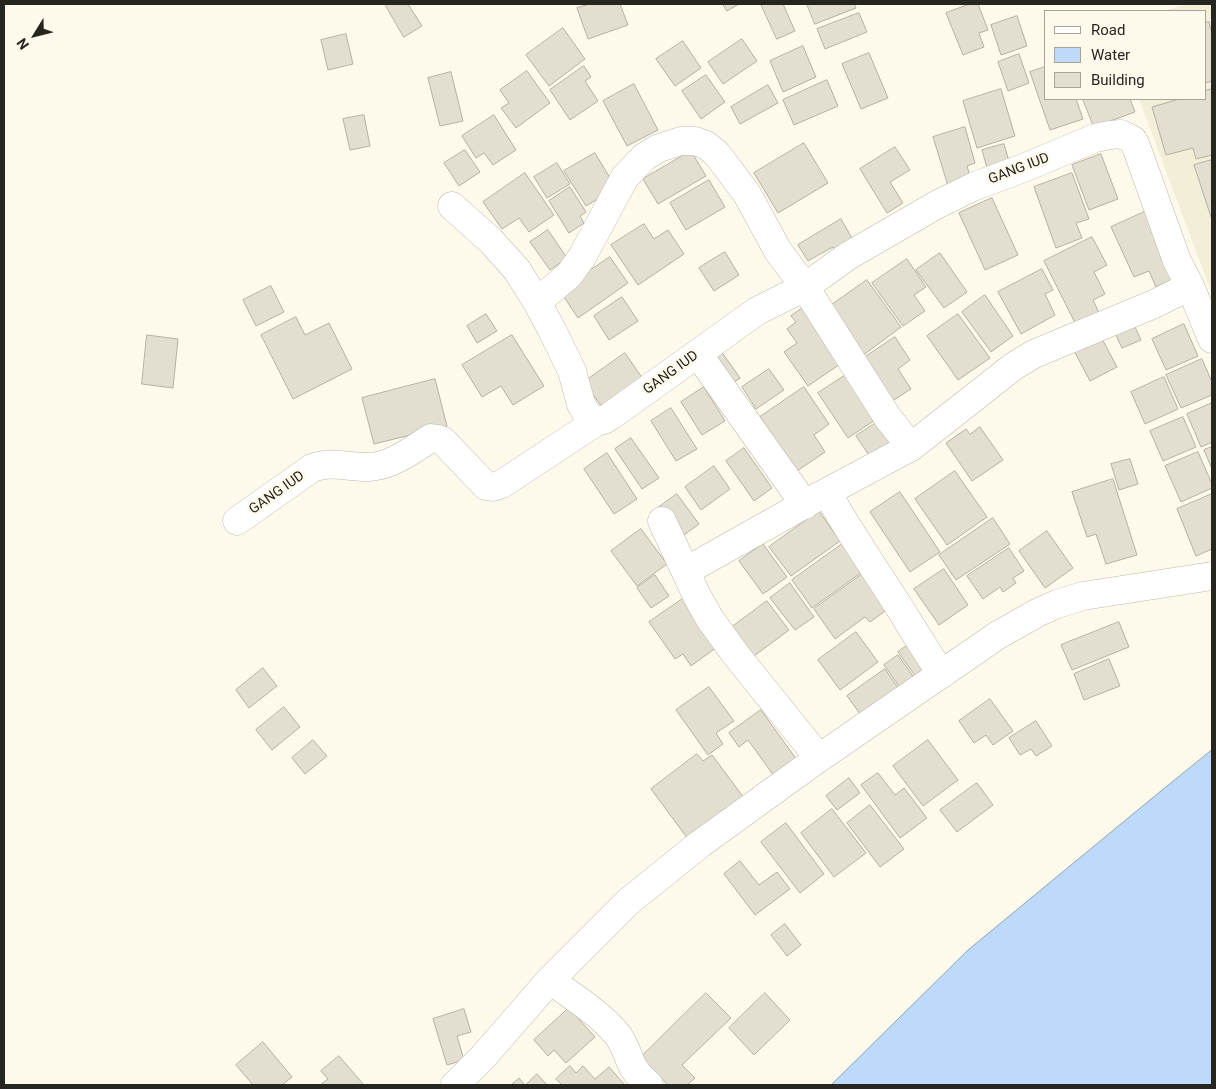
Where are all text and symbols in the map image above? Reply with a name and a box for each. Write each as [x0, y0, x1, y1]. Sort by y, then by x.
north arrow [10, 10, 60, 60]
legend [1044, 10, 1206, 100]
text: Road [1091, 21, 1125, 39]
text: N [13, 35, 32, 53]
text: Water [1091, 46, 1130, 64]
text: Building [1091, 71, 1145, 89]
street label: GANG IUD [986, 150, 1052, 188]
street label: GANG IUD [640, 347, 702, 399]
street label: GANG IUD [246, 468, 308, 518]

